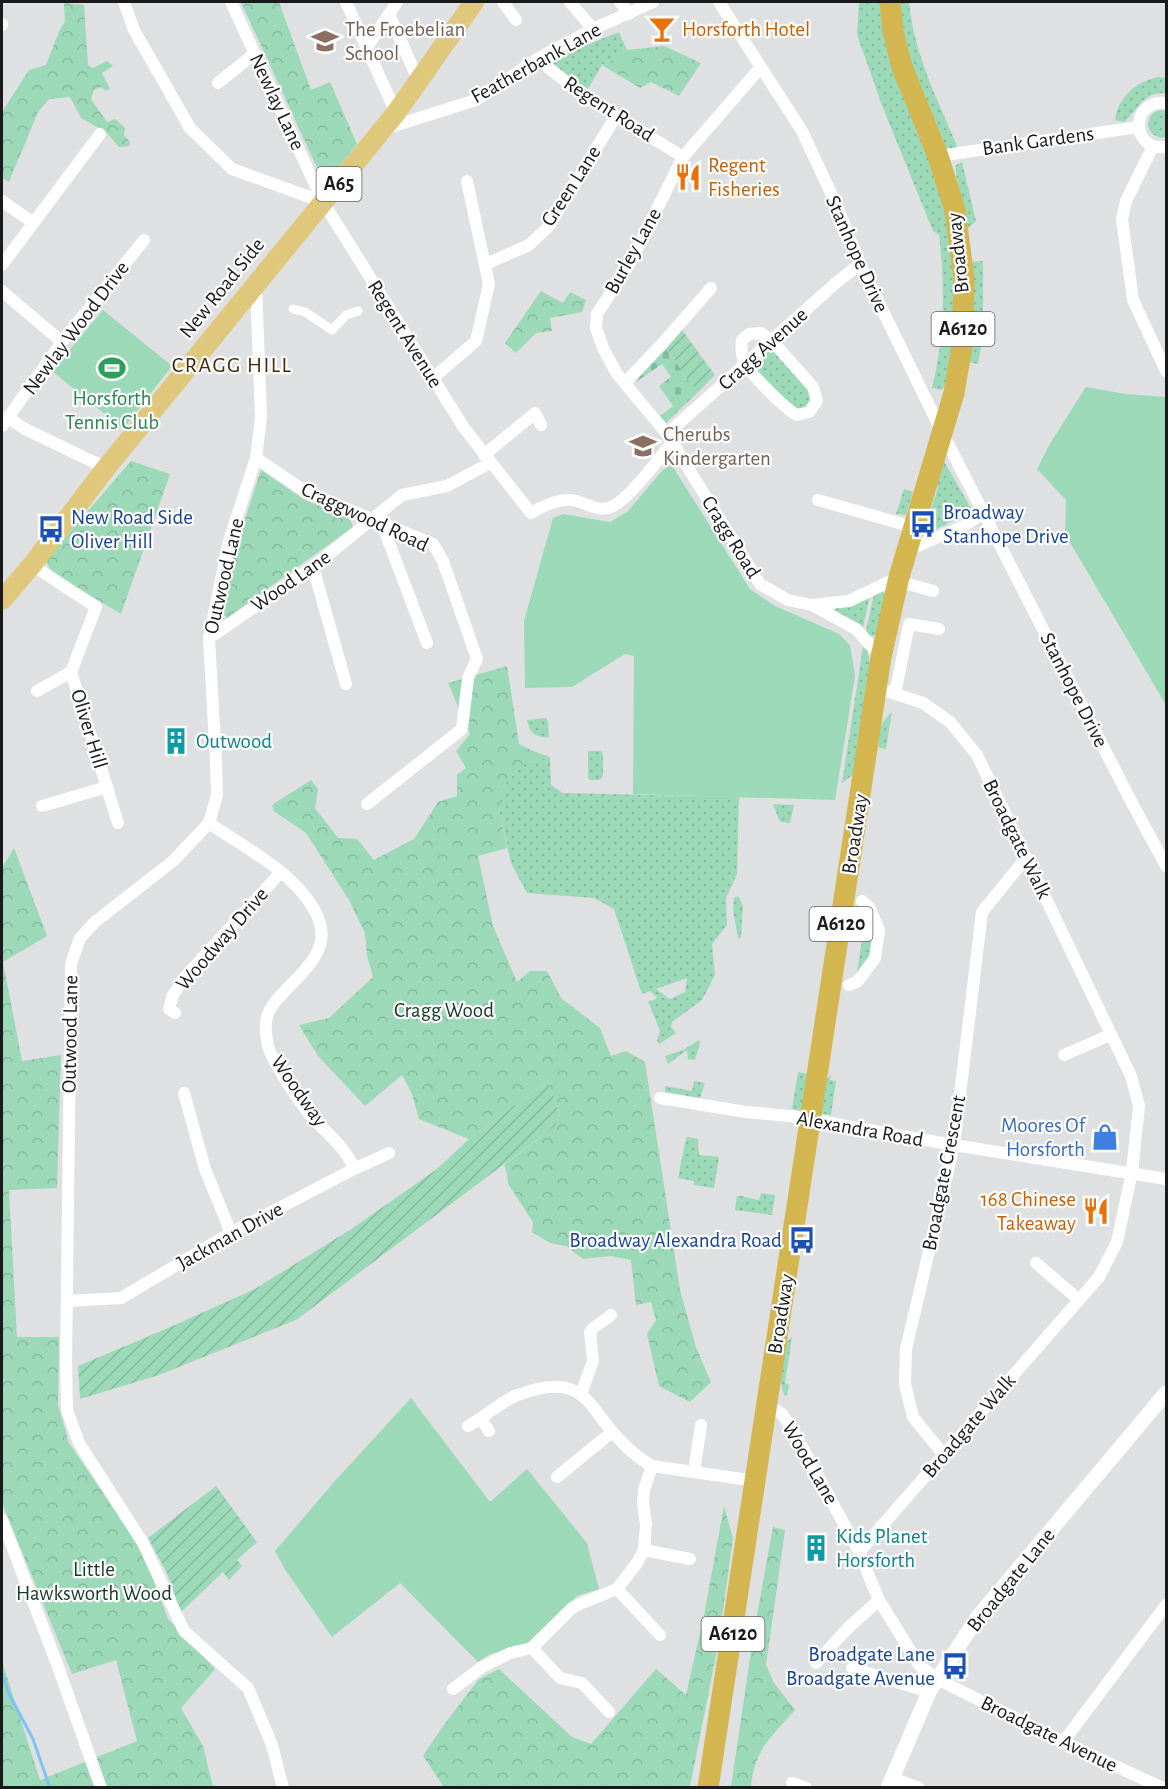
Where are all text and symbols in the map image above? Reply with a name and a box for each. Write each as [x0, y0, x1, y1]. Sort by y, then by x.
bar icon: Horsforth Hotel [647, 14, 677, 44]
place label: The Froebelian School [345, 19, 465, 64]
street label: Featherbank Lane [468, 19, 604, 107]
place label: Horsforth Hotel [682, 19, 810, 40]
school or university icon: The Froebelian School [310, 26, 340, 56]
street label: Newlay Lane [246, 51, 308, 153]
street label: Regent Road [560, 72, 658, 146]
street label: Bank Gardens [981, 123, 1095, 159]
street label: Green Lane [537, 142, 605, 230]
place label: Regent Fisheries [708, 155, 780, 200]
restaurant icon: Regent Fisheries [673, 162, 703, 192]
road number: A65 [316, 167, 362, 201]
street label: Stanhope Drive [822, 192, 892, 316]
street label: Burley Lane [601, 205, 665, 297]
street label: Broadway [943, 212, 973, 294]
street label: New Road Side [175, 234, 269, 342]
street label: Newlay Wood Drive [19, 257, 133, 399]
street label: Regent Avenue [364, 276, 446, 392]
street label: Cragg Avenue [714, 304, 812, 394]
road number: A6120 [932, 312, 994, 346]
sports icon: Horsforth Tennis Club [97, 353, 127, 383]
district label: CRAGG HILL [172, 354, 292, 376]
place label: Horsforth Tennis Club [65, 388, 159, 433]
place label: Cherubs Kindergarten [663, 424, 771, 469]
school or university icon: Cherubs Kindergarten [628, 431, 658, 461]
street label: Craggwood Road [298, 478, 432, 556]
street label: Cragg Road [698, 492, 764, 582]
place label: Broadway Stanhope Drive [943, 502, 1069, 547]
place label: New Road Side Oliver Hill [71, 507, 193, 552]
bus stop icon: Broadway Stanhope Drive [908, 509, 938, 539]
bus stop icon: New Road Side Oliver Hill [36, 514, 66, 544]
street label: Outwood Lane [200, 516, 248, 636]
street label: Wood Lane [247, 546, 335, 616]
street label: Stanhope Drive [1036, 629, 1112, 751]
street label: Oliver Hill [67, 687, 111, 771]
building icon: Outwood [161, 726, 191, 756]
place label: Outwood [196, 731, 272, 752]
street label: Broadgate Walk [979, 776, 1055, 902]
street label: Broadway [838, 792, 872, 876]
street label: Woodway Drive [172, 884, 272, 994]
road number: A6120 [810, 907, 872, 941]
street label: Outwood Lane [58, 975, 82, 1093]
park label: Cragg Wood [394, 1000, 494, 1021]
street label: Woodway [267, 1052, 331, 1130]
street label: Broadgate Crescent [919, 1093, 969, 1253]
street label: Alexandra Road [795, 1108, 925, 1151]
place label: Moores Of Horsforth [1001, 1115, 1087, 1160]
shop icon: Moores Of Horsforth [1090, 1122, 1120, 1152]
place label: 168 Chinese Takeaway [981, 1189, 1076, 1234]
restaurant icon: 168 Chinese Takeaway [1081, 1196, 1111, 1226]
street label: Jackman Drive [173, 1198, 287, 1274]
bus stop icon: Broadway Alexandra Road [787, 1225, 817, 1255]
place label: Broadway Alexandra Road [569, 1230, 782, 1251]
street label: Broadway [764, 1272, 798, 1356]
street label: Broadgate Walk [918, 1370, 1020, 1482]
street label: Wood Lane [778, 1418, 842, 1508]
street label: Broadgate Lane [963, 1524, 1059, 1636]
place label: Kids Planet Horsforth [836, 1526, 928, 1571]
building icon: Kids Planet Horsforth [801, 1533, 831, 1563]
park label: Little Hawksworth Wood [16, 1559, 172, 1604]
road number: A6120 [702, 1617, 764, 1651]
place label: Broadgate Lane Broadgate Avenue [786, 1644, 935, 1689]
bus stop icon: Broadgate Lane Broadgate Avenue [940, 1651, 970, 1681]
street label: Broadgate Avenue [977, 1692, 1121, 1776]

